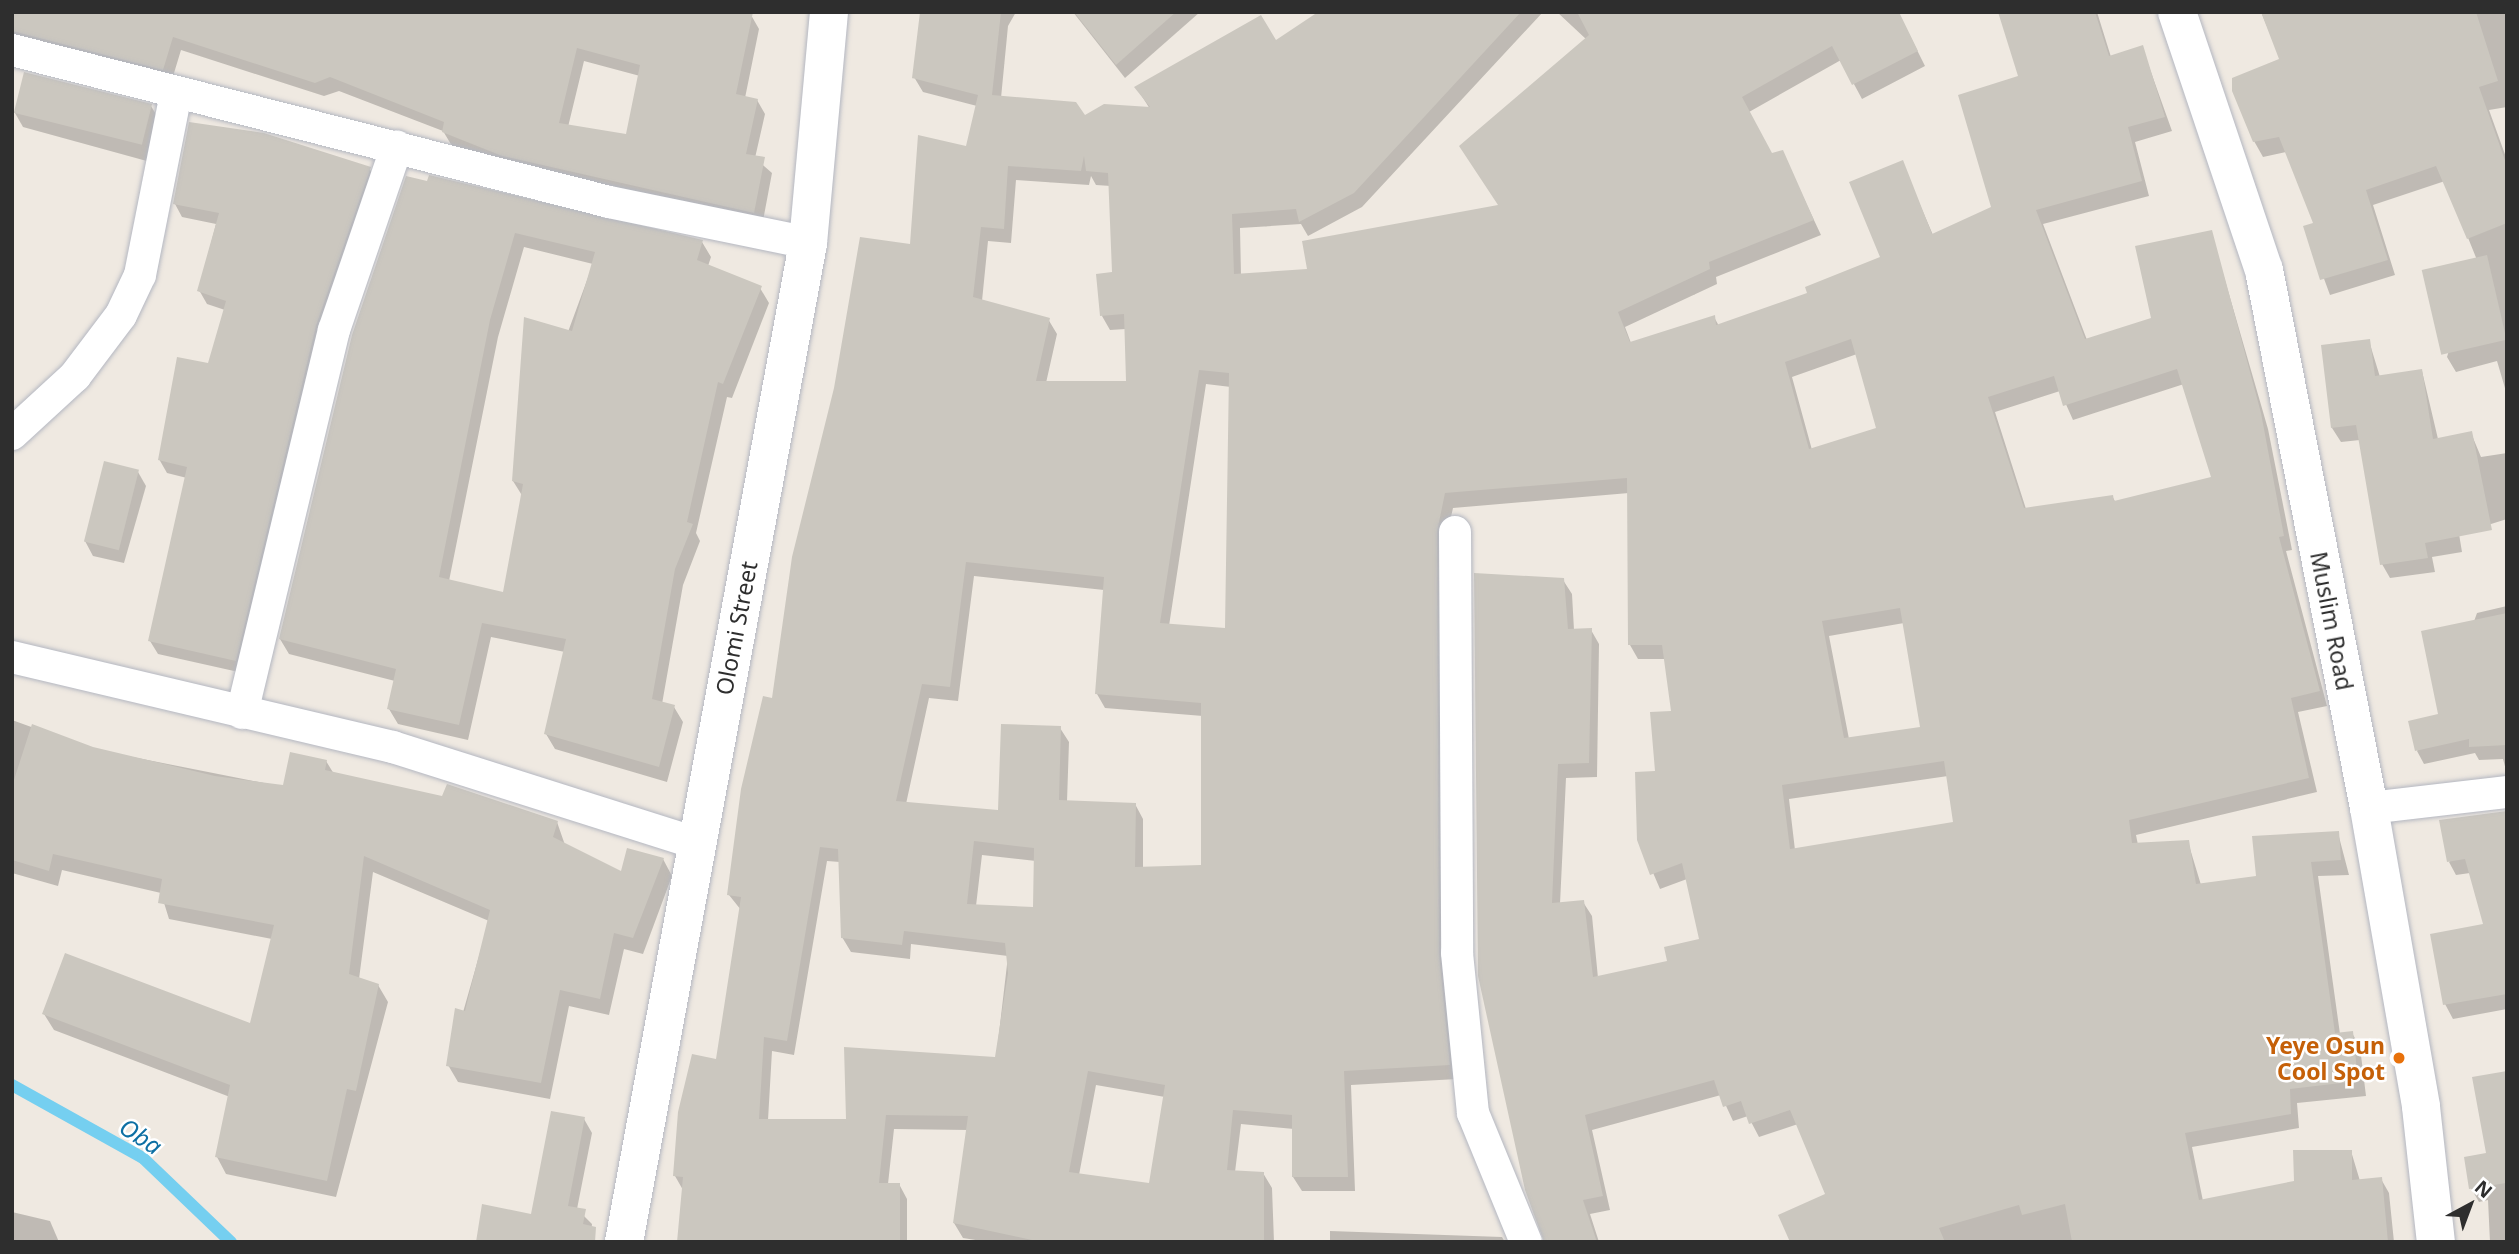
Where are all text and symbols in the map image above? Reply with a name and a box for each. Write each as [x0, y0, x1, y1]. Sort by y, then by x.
street label: Muslim Road [2305, 549, 2359, 693]
street label: Olomi Street [710, 559, 762, 697]
place label: Yeye Osun Cool Spot [2266, 1031, 2385, 1085]
marker: Yeye Osun Cool Spot [2391, 1050, 2407, 1066]
water label: Oba [114, 1112, 168, 1160]
north arrow [2435, 1170, 2505, 1240]
text: N [2469, 1174, 2498, 1204]

